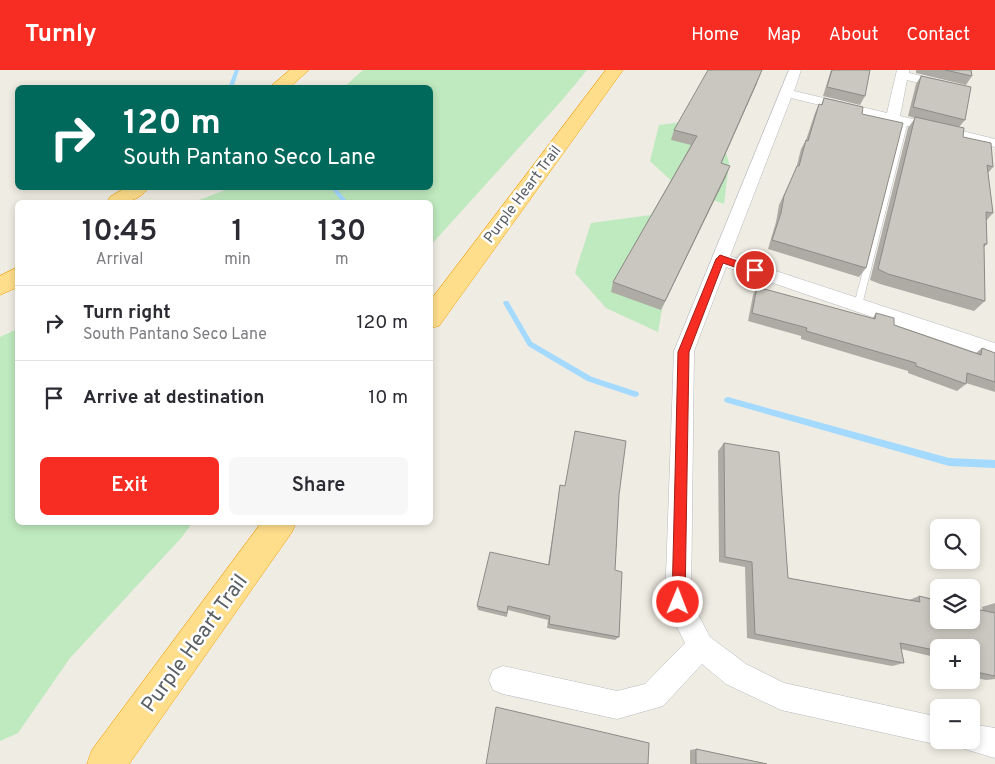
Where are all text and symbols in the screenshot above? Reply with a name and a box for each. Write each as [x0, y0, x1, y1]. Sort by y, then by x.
text: Turnly [25, 20, 97, 50]
text: Home [691, 24, 739, 47]
text: Map [767, 24, 801, 47]
text: About [829, 24, 878, 47]
text: Contact [906, 24, 970, 47]
text: 120 m [123, 102, 221, 146]
icon: right [40, 105, 105, 170]
street label: Purple Heart Trail [480, 142, 566, 248]
text: South Pantano Seco Lane [123, 145, 376, 172]
text: 10:45 [82, 214, 158, 251]
text: 1 [232, 214, 243, 251]
text: 130 [317, 214, 366, 251]
pin [734, 249, 776, 291]
text: Arrival [96, 250, 143, 270]
text: min [224, 250, 251, 270]
text: m [335, 250, 349, 270]
icon: arrive [741, 256, 769, 284]
text: Turn right [83, 301, 171, 325]
icon: right [40, 309, 68, 337]
text: 120 m [357, 311, 408, 335]
text: South Pantano Seco Lane [83, 325, 267, 345]
icon: arrive [40, 384, 68, 412]
text: Arrive at destination [83, 386, 264, 410]
text: 10 m [368, 386, 408, 410]
button: Exit [40, 457, 219, 515]
button: Share [229, 457, 408, 515]
map controls [930, 519, 980, 749]
button: search [930, 519, 980, 569]
street label: Purple Heart Trail [136, 569, 254, 718]
position arrow [651, 575, 703, 627]
button: layers [930, 579, 980, 629]
button: + [930, 639, 980, 689]
button: − [930, 699, 980, 749]

